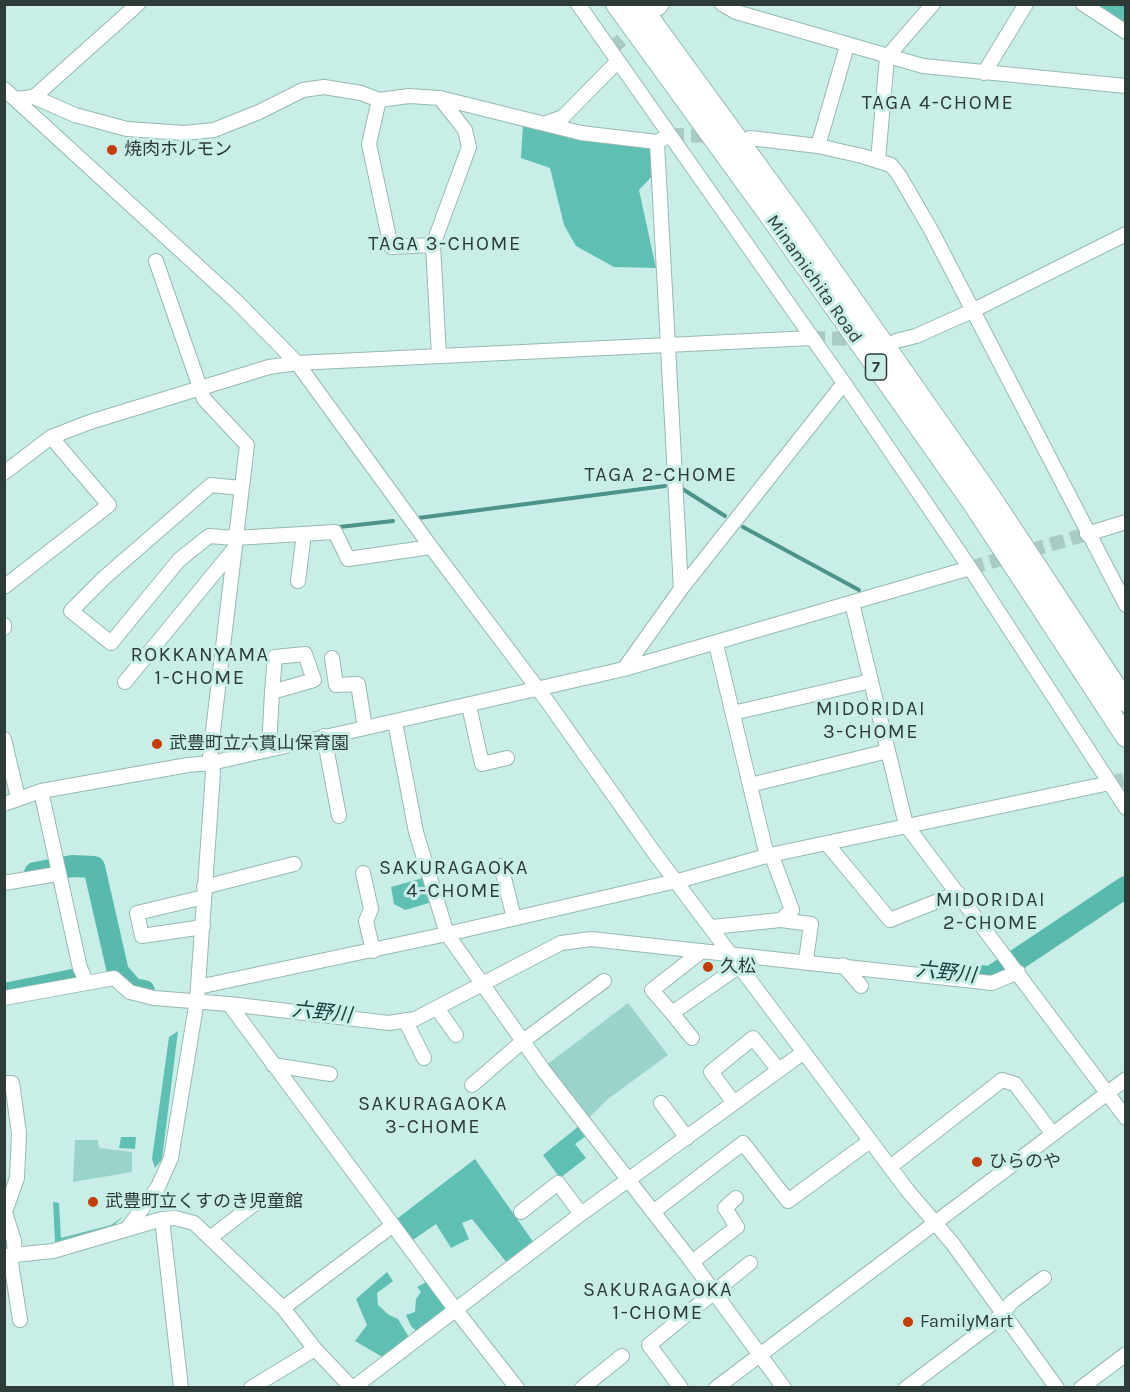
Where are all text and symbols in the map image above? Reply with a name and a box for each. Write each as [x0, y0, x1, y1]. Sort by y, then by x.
district label: TAGA 4-CHOME [862, 91, 1014, 115]
place label: 焼肉ホルモン [124, 139, 232, 161]
marker: 焼肉ホルモン [105, 143, 119, 157]
street label: Minamichita Road [762, 211, 866, 347]
district label: TAGA 3-CHOME [368, 232, 522, 256]
road number: 7 [866, 354, 886, 380]
district label: TAGA 2-CHOME [584, 463, 738, 487]
district label: ROKKANYAMA 1-CHOME [130, 643, 270, 690]
district label: MIDORIDAI 3-CHOME [816, 697, 926, 744]
place label: 武豊町立六貫山保育園 [169, 733, 349, 755]
marker: 武豊町立六貫山保育園 [150, 737, 164, 751]
district label: SAKURAGAOKA 4-CHOME [379, 856, 529, 903]
district label: MIDORIDAI 2-CHOME [936, 888, 1046, 935]
place label: 久松 [720, 956, 756, 978]
water label: 六野川 [915, 958, 977, 988]
marker: 久松 [701, 960, 715, 974]
water label: 六野川 [291, 998, 353, 1028]
district label: SAKURAGAOKA 3-CHOME [358, 1092, 508, 1139]
place label: ひらのや [989, 1151, 1061, 1173]
marker: ひらのや [970, 1155, 984, 1169]
place label: 武豊町立くすのき児童館 [105, 1191, 303, 1213]
marker: 武豊町立くすのき児童館 [86, 1195, 100, 1209]
district label: SAKURAGAOKA 1-CHOME [583, 1278, 733, 1325]
place label: FamilyMart [920, 1311, 1013, 1333]
marker: FamilyMart [901, 1315, 915, 1329]

